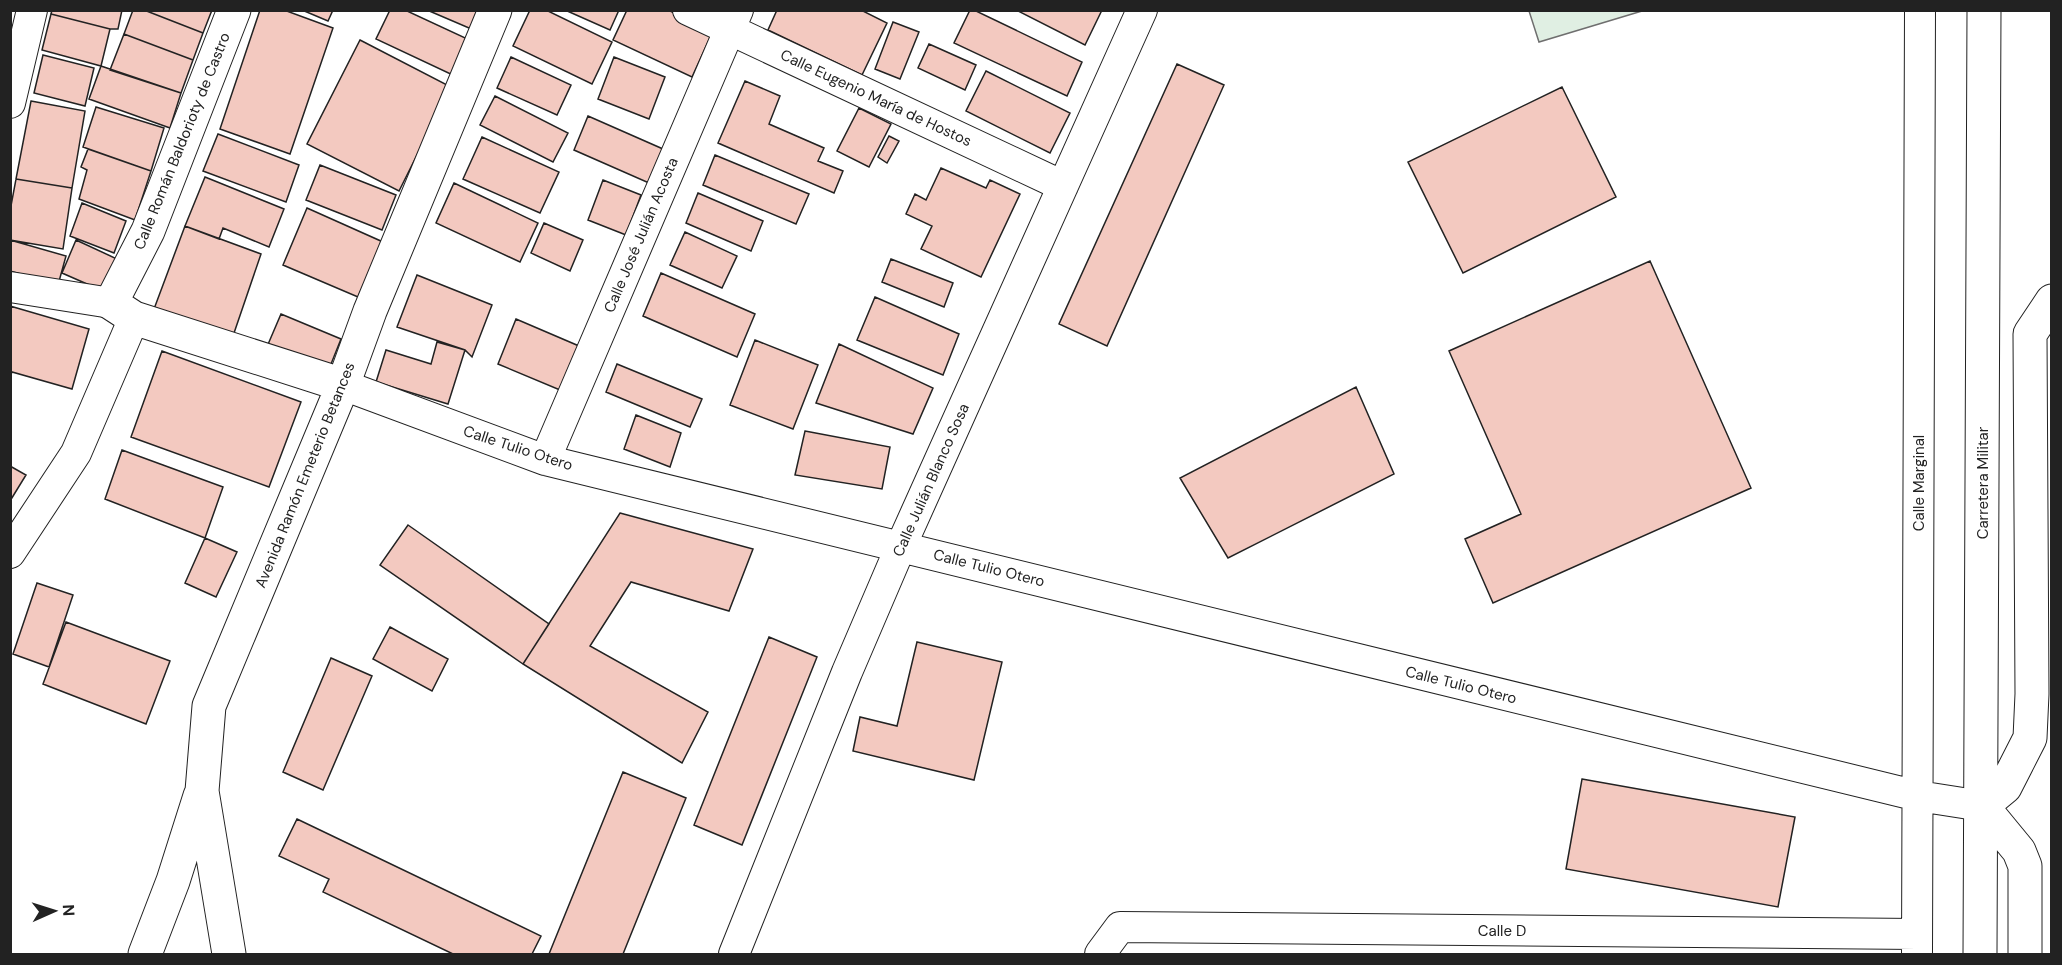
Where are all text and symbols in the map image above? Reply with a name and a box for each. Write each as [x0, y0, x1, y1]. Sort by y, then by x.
street label: Calle Román Baldorioty de Castro [129, 29, 235, 253]
street label: Calle Eugenio María de Hostos [777, 45, 975, 151]
street label: Calle José Julián Acosta [599, 154, 683, 316]
street label: Avenida Ramón Emeterio Betances [250, 359, 360, 591]
street label: Calle Julián Blanco Sosa [888, 400, 974, 560]
street label: Calle Tulio Otero [461, 421, 575, 475]
street label: Carretera Militar [1973, 426, 1993, 539]
street label: Calle Marginal [1909, 435, 1929, 531]
street label: Calle Tulio Otero [931, 544, 1047, 592]
street label: Calle Tulio Otero [1403, 661, 1519, 709]
north arrow [24, 881, 84, 941]
text: N [58, 904, 79, 917]
street label: Calle D [1478, 921, 1526, 941]

